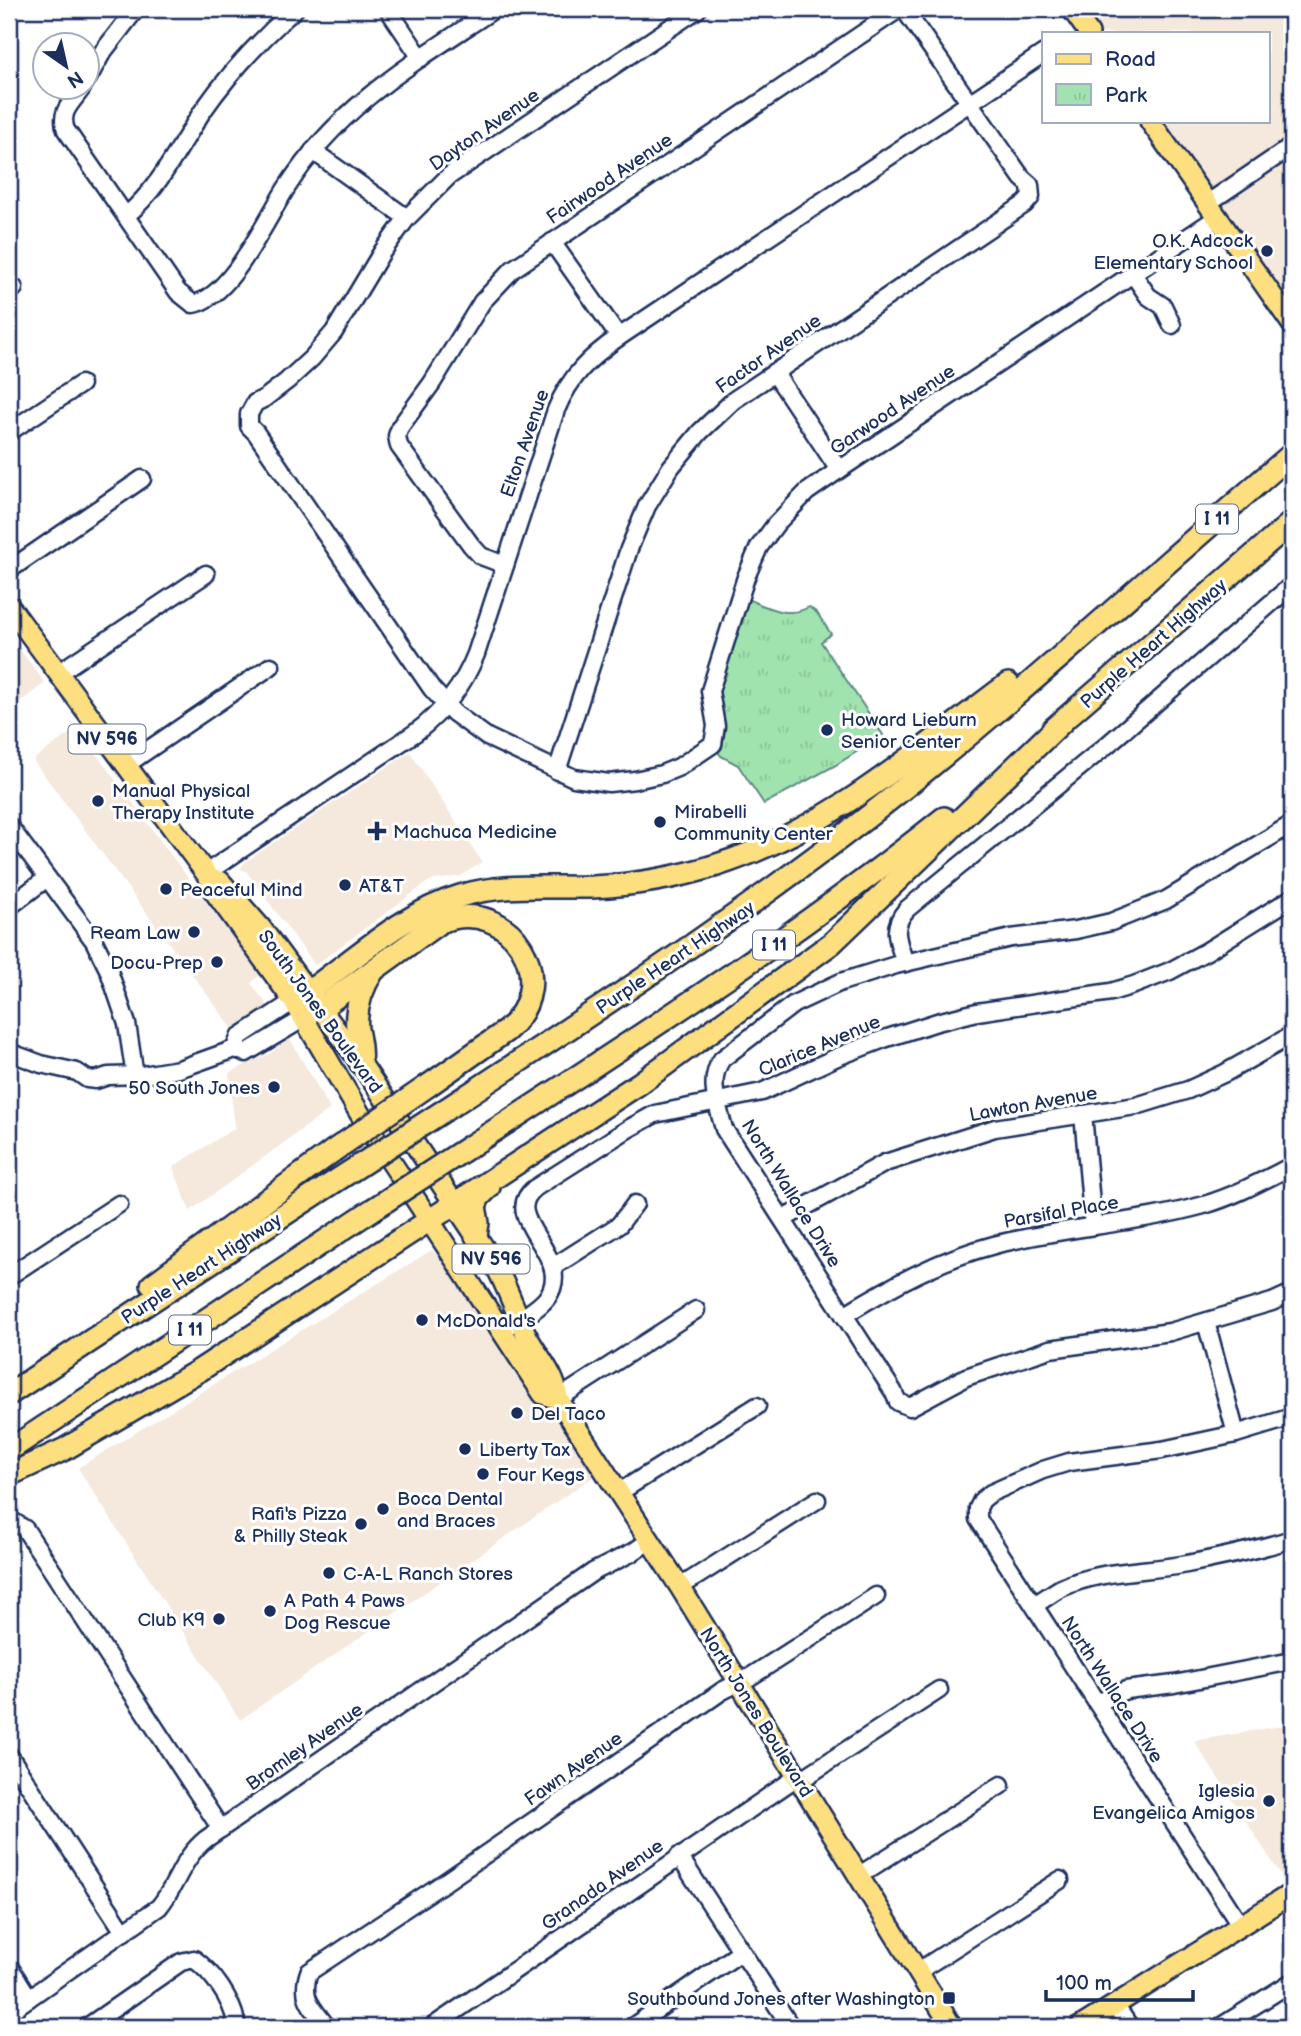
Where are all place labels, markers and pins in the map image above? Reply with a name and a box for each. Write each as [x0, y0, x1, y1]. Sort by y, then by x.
place label: O.K. Adcock Elementary School [1094, 230, 1254, 275]
marker: O.K. Adcock Elementary School [1259, 243, 1275, 259]
place label: Howard Lieburn Senior Center [841, 709, 977, 754]
marker: Howard Lieburn Senior Center [819, 722, 835, 738]
place label: Manual Physical Therapy Institute [112, 780, 254, 825]
marker: Manual Physical Therapy Institute [90, 793, 106, 809]
place label: Mirabelli Community Center [674, 801, 834, 846]
marker: Mirabelli Community Center [652, 814, 668, 830]
marker: Machuca Medicine [367, 821, 387, 841]
place label: Machuca Medicine [393, 821, 557, 844]
place label: AT&T [359, 875, 405, 898]
marker: AT&T [337, 877, 353, 893]
place label: Peaceful Mind [180, 879, 303, 902]
marker: Peaceful Mind [158, 881, 174, 897]
place label: Ream Law [90, 922, 180, 945]
marker: Ream Law [186, 924, 202, 940]
place label: Docu-Prep [110, 952, 203, 975]
marker: Docu-Prep [209, 954, 225, 970]
place label: 50 South Jones [128, 1077, 260, 1100]
marker: 50 South Jones [266, 1079, 282, 1095]
place label: McDonald's [436, 1310, 536, 1333]
marker: McDonald's [414, 1312, 430, 1328]
place label: Del Taco [531, 1403, 606, 1426]
marker: Del Taco [509, 1405, 525, 1421]
place label: Liberty Tax [479, 1439, 570, 1462]
marker: Liberty Tax [457, 1441, 473, 1457]
place label: Four Kegs [497, 1464, 585, 1487]
marker: Four Kegs [475, 1466, 491, 1482]
place label: Boca Dental and Braces [397, 1488, 503, 1533]
marker: Boca Dental and Braces [375, 1501, 391, 1517]
place label: Rafi's Pizza & Philly Steak [234, 1503, 348, 1548]
marker: Rafi's Pizza & Philly Steak [353, 1516, 369, 1532]
place label: C-A-L Ranch Stores [343, 1563, 513, 1586]
marker: C-A-L Ranch Stores [321, 1565, 337, 1581]
place label: A Path 4 Paws Dog Rescue [284, 1590, 405, 1635]
marker: A Path 4 Paws Dog Rescue [262, 1603, 278, 1619]
place label: Club K9 [138, 1609, 205, 1632]
marker: Club K9 [211, 1611, 227, 1627]
place label: Iglesia Evangelica Amigos [1092, 1780, 1255, 1825]
marker: Iglesia Evangelica Amigos [1261, 1793, 1277, 1809]
place label: Southbound Jones after Washington [627, 1988, 935, 2011]
marker: Southbound Jones after Washington [941, 1990, 957, 2006]

